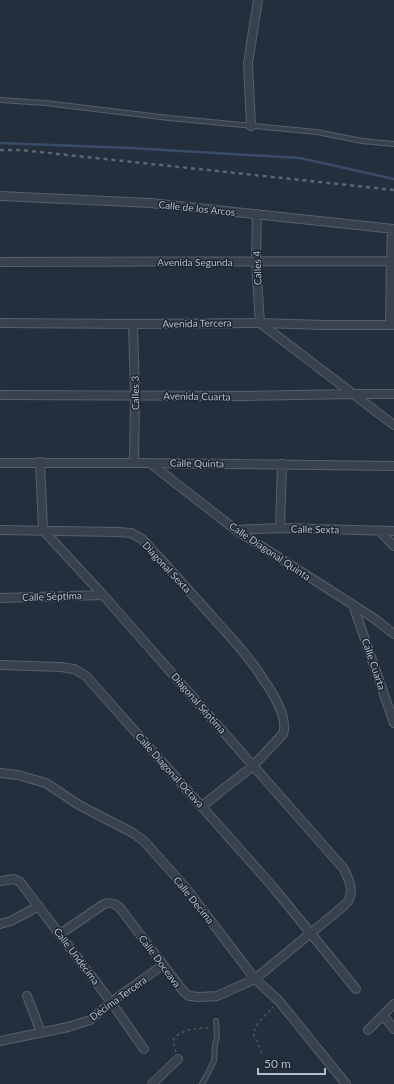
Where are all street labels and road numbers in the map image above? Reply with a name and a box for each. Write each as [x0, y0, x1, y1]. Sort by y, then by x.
street label: Calle de los Arcos [158, 198, 236, 218]
street label: Calles 4 [250, 250, 264, 285]
street label: Avenida Segunda [157, 256, 233, 268]
street label: Avenida Tercera [162, 316, 232, 330]
street label: Calles 3 [129, 376, 141, 410]
street label: Avenida Cuarta [163, 389, 231, 403]
street label: Calle Quinta [170, 457, 224, 469]
street label: Calle Diagonal Quinta [227, 519, 313, 583]
street label: Calle Sexta [291, 523, 339, 535]
street label: Diagonal Sexta [140, 539, 194, 595]
street label: Calle Séptima [22, 589, 82, 603]
street label: Calle Cuarta [360, 637, 388, 691]
street label: Diagonal Séptima [169, 670, 229, 736]
street label: Calle Diagonal Octava [133, 730, 207, 810]
street label: Calle Decima [171, 874, 217, 926]
street label: Calle Undécima [52, 925, 102, 987]
street label: Calle Doceava [136, 933, 184, 989]
street label: Décima Tercera [87, 973, 149, 1023]

